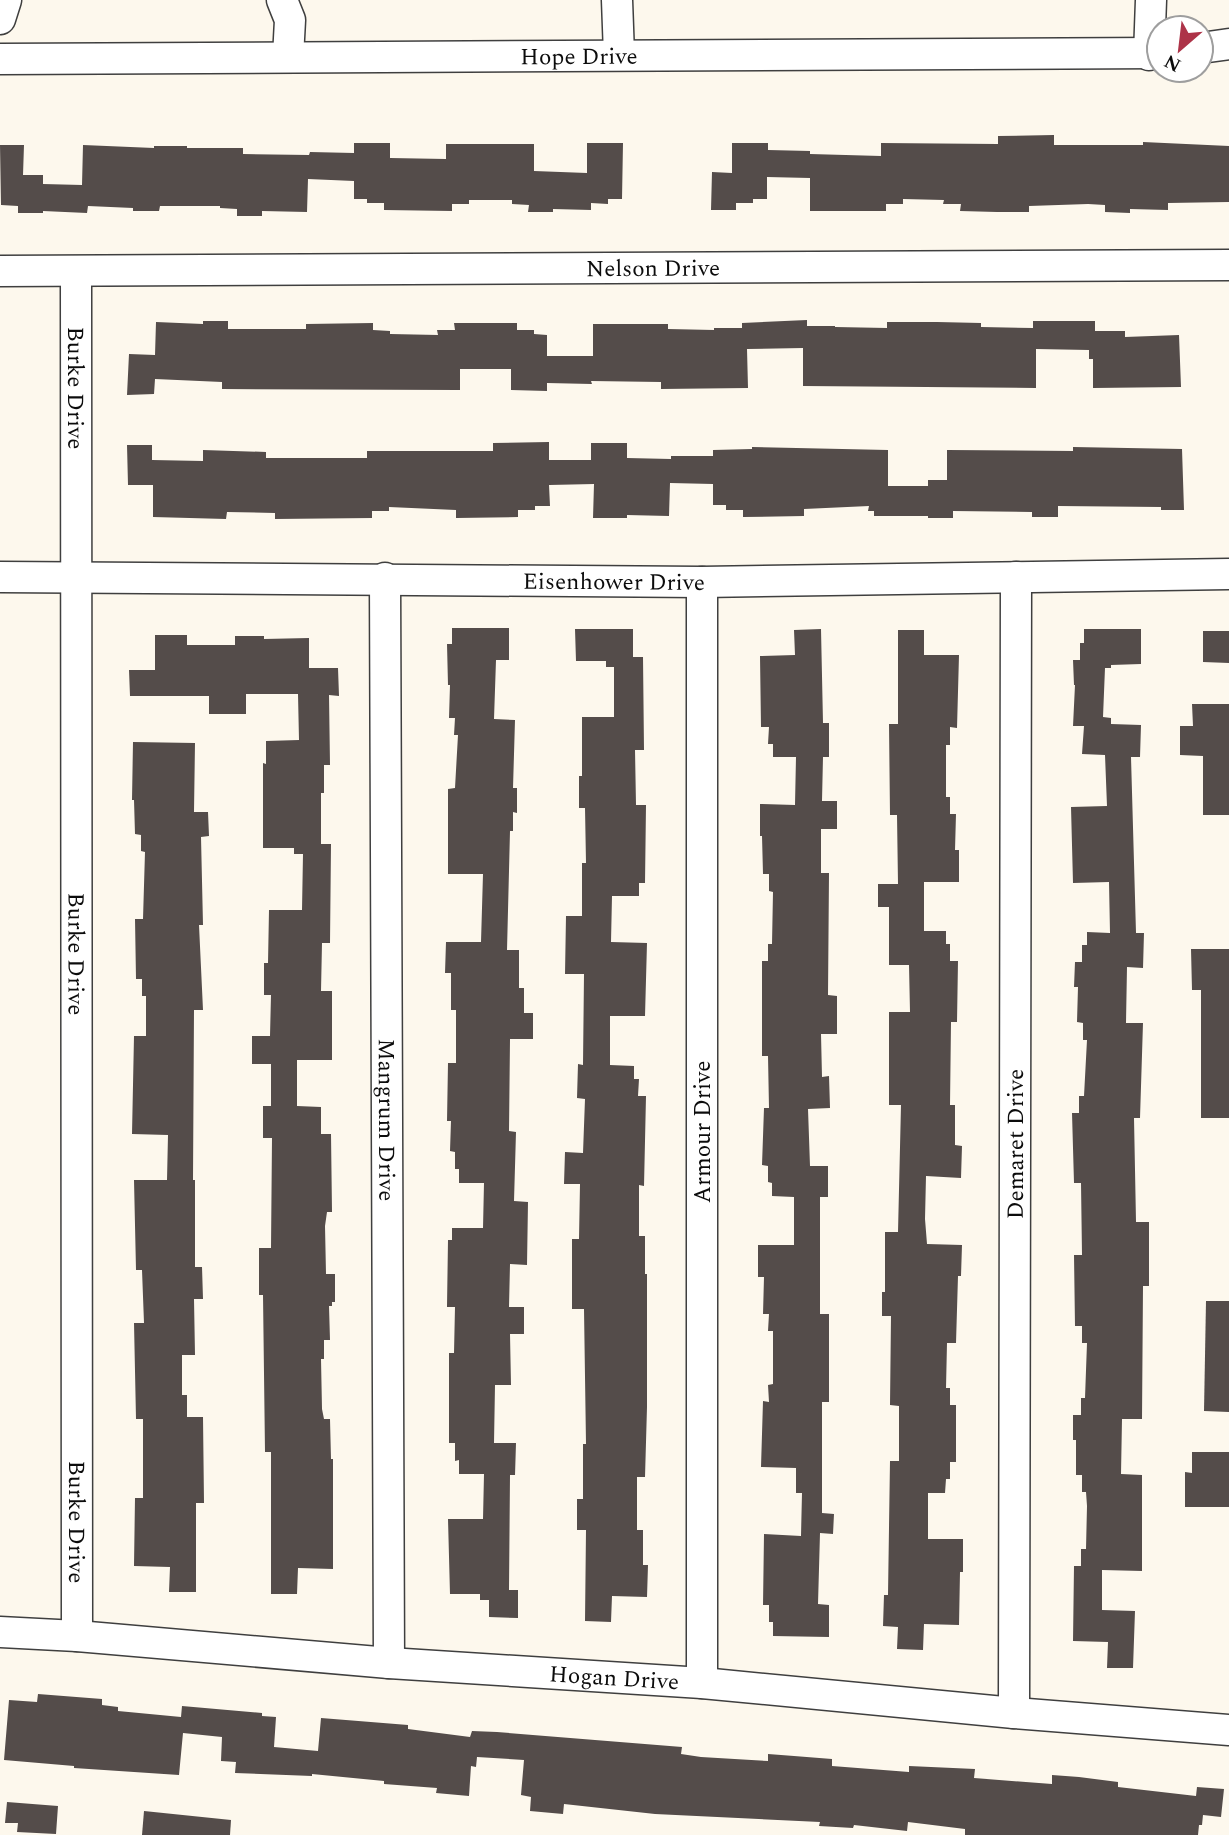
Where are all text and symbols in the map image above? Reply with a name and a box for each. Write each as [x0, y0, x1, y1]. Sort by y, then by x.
north arrow [1145, 14, 1215, 84]
street label: Hope Drive [520, 40, 638, 75]
text: N [1159, 46, 1186, 79]
street label: Nelson Drive [586, 251, 720, 287]
street label: Burke Drive [57, 327, 92, 449]
street label: Eisenhower Drive [523, 565, 705, 601]
street label: Burke Drive [57, 893, 93, 1015]
street label: Mangrum Drive [368, 1039, 403, 1201]
street label: Armour Drive [686, 1061, 721, 1203]
street label: Demaret Drive [999, 1069, 1034, 1219]
street label: Burke Drive [58, 1461, 93, 1583]
street label: Hogan Drive [548, 1657, 680, 1701]

